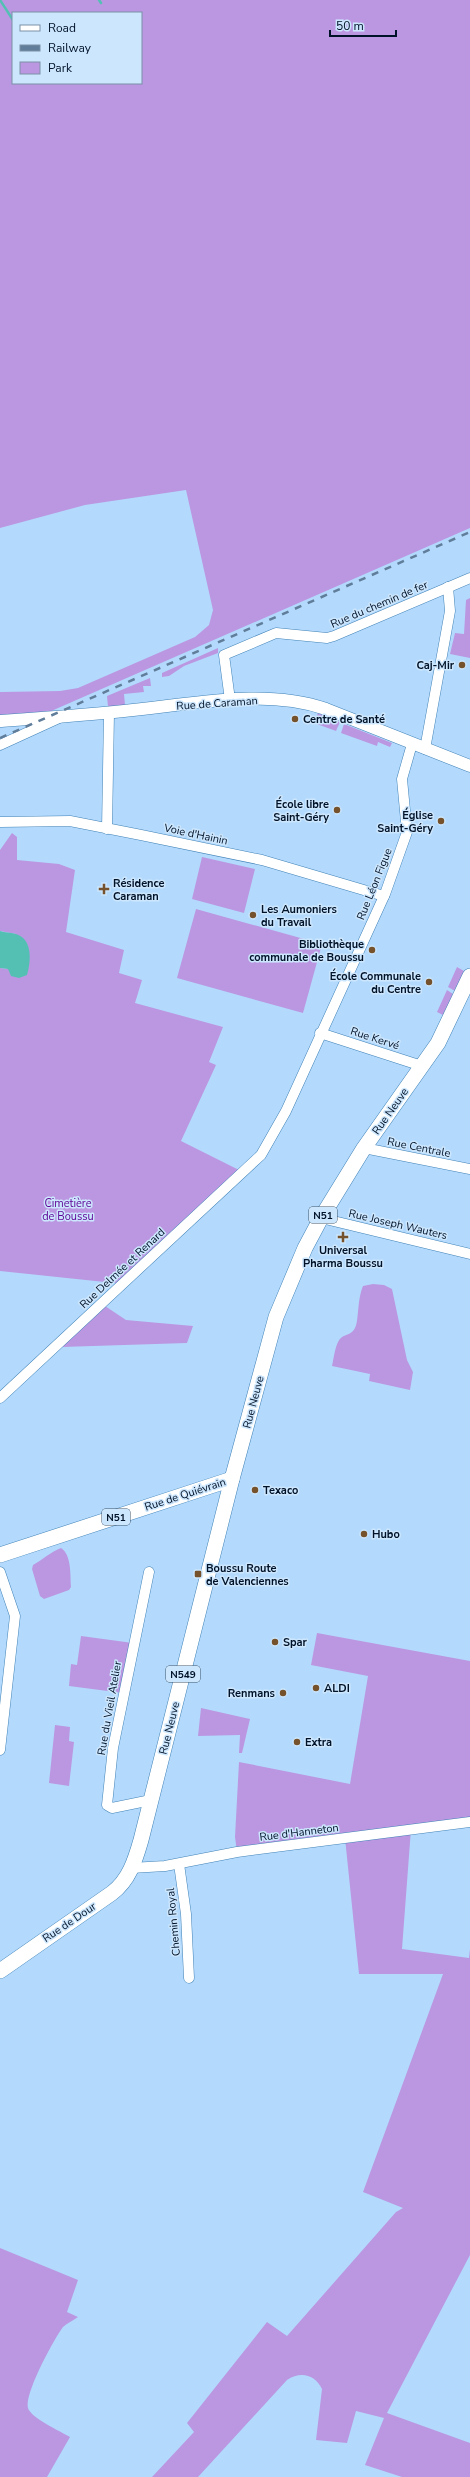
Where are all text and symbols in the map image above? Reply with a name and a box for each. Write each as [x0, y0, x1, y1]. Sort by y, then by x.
legend [12, 12, 142, 84]
scale bar [330, 12, 396, 38]
text: 50 m [336, 18, 364, 34]
text: Road [48, 20, 76, 36]
text: Railway [48, 40, 92, 56]
text: Park [48, 60, 73, 76]
street label: Rue du chemin de fer [328, 577, 430, 632]
place label: Caj-Mir [416, 658, 455, 673]
marker: Caj-Mir [457, 660, 467, 670]
street label: Rue de Caraman [176, 693, 258, 714]
place label: Centre de Santé [303, 712, 385, 727]
marker: Centre de Santé [290, 714, 300, 724]
place label: École libre Saint-Géry [273, 796, 329, 825]
marker: École libre Saint-Géry [332, 805, 342, 815]
place label: Église Saint-Géry [377, 807, 433, 836]
marker: Église Saint-Géry [436, 816, 446, 826]
street label: Voie d'Hainin [162, 820, 229, 849]
street label: Rue Léon Figue [353, 846, 396, 922]
place label: Résidence Caraman [113, 876, 165, 904]
marker: Résidence Caraman [98, 883, 110, 895]
place label: Les Aumoniers du Travail [261, 902, 337, 930]
marker: Les Aumoniers du Travail [248, 910, 258, 920]
place label: Bibliothèque communale de Boussu [249, 937, 364, 965]
marker: Bibliothèque communale de Boussu [367, 945, 377, 955]
place label: École Communale du Centre [330, 968, 421, 997]
marker: École Communale du Centre [424, 977, 434, 987]
street label: Rue Kervé [349, 1024, 401, 1053]
street label: Rue Neuve [369, 1085, 412, 1138]
street label: Rue Centrale [386, 1134, 452, 1161]
park label: Cimetière de Boussu [42, 1196, 94, 1224]
street label: Rue Joseph Wauters [347, 1206, 449, 1243]
road number: N51 [309, 1207, 337, 1223]
street label: Rue Delmée et Renard [76, 1225, 168, 1312]
marker: Universal Pharma Boussu [338, 1232, 348, 1242]
place label: Universal Pharma Boussu [303, 1243, 383, 1271]
street label: Rue Neuve [239, 1374, 268, 1430]
street label: Rue de Quiévrain [143, 1474, 228, 1515]
place label: Texaco [263, 1483, 298, 1498]
marker: Texaco [250, 1485, 260, 1495]
road number: N51 [102, 1509, 130, 1525]
place label: Hubo [372, 1527, 400, 1542]
marker: Hubo [359, 1529, 369, 1539]
place label: Boussu Route de Valenciennes [206, 1561, 289, 1589]
marker: Boussu Route de Valenciennes [193, 1569, 203, 1579]
place label: Spar [283, 1635, 308, 1650]
marker: Spar [270, 1637, 280, 1647]
street label: Rue du Vieil Atelier [94, 1660, 125, 1756]
road number: N549 [166, 1666, 200, 1682]
place label: ALDI [324, 1681, 350, 1696]
marker: ALDI [311, 1683, 321, 1693]
place label: Renmans [228, 1686, 275, 1701]
marker: Renmans [278, 1688, 288, 1698]
street label: Rue Neuve [156, 1700, 183, 1756]
place label: Extra [305, 1735, 332, 1750]
marker: Extra [292, 1737, 302, 1747]
street label: Rue d'Hanneton [259, 1820, 340, 1845]
street label: Chemin Royal [163, 1886, 184, 1957]
street label: Rue de Dour [40, 1899, 99, 1946]

